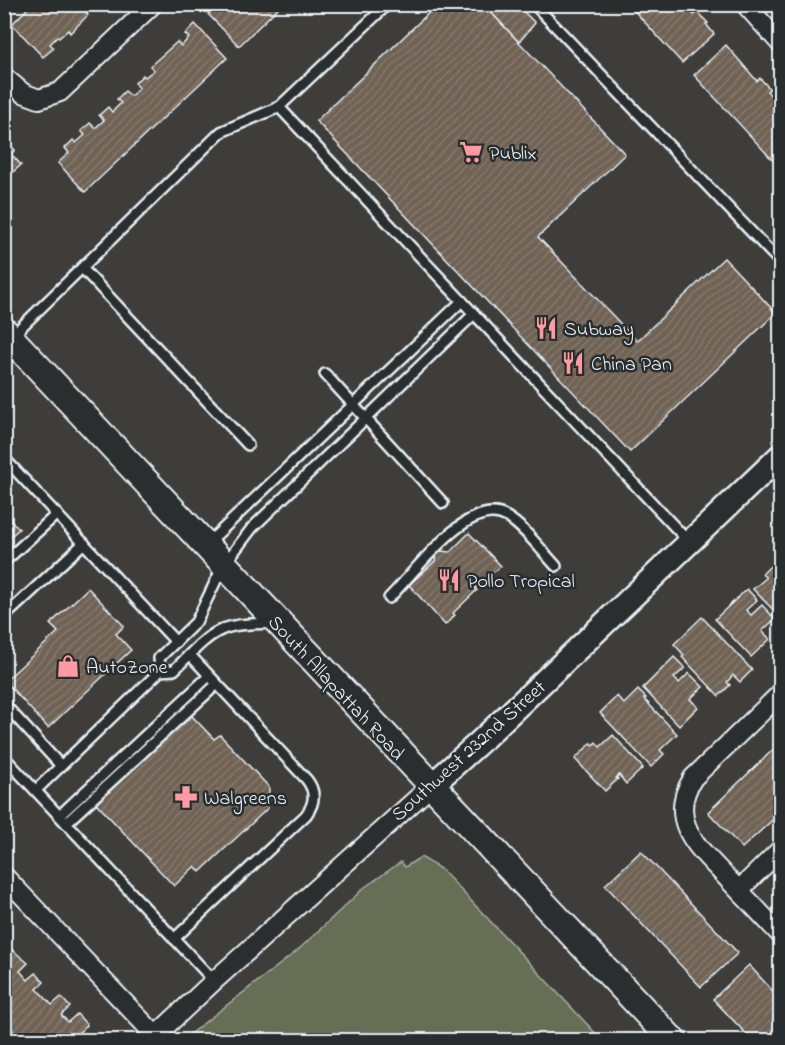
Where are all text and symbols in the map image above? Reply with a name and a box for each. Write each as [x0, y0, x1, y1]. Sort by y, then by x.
supermarket icon: Publix [458, 139, 484, 165]
place label: Publix [489, 140, 537, 169]
restaurant icon: Subway [533, 315, 559, 341]
place label: Subway [564, 316, 634, 345]
restaurant icon: China Pan [560, 350, 586, 376]
place label: China Pan [591, 351, 672, 380]
restaurant icon: Pollo Tropical [436, 567, 462, 593]
place label: Pollo Tropical [467, 568, 575, 597]
street label: South Allapattah Road [260, 609, 410, 768]
shop icon: AutoZone [55, 653, 81, 679]
place label: AutoZone [86, 654, 167, 683]
street label: Southwest 232nd Street [386, 674, 554, 829]
pharmacy icon: Walgreens [173, 784, 199, 810]
place label: Walgreens [204, 785, 287, 815]

